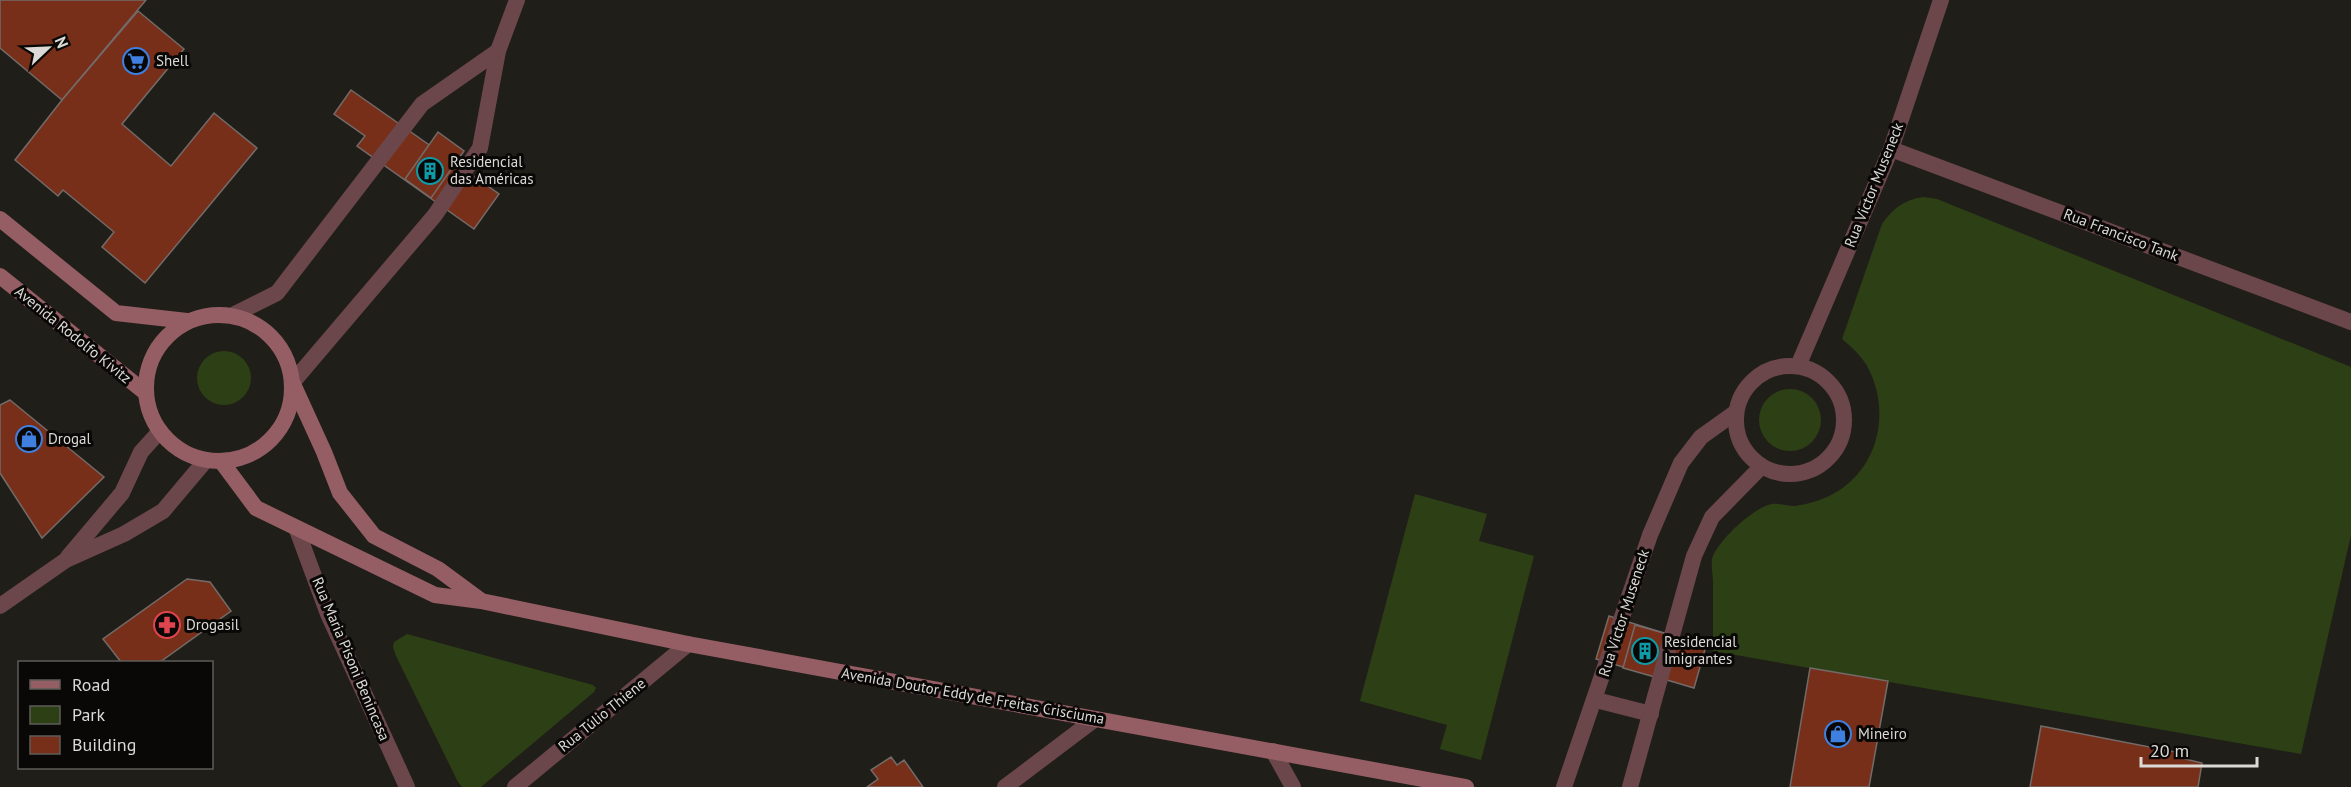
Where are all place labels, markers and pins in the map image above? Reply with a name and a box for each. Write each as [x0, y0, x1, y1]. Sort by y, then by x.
supermarket icon: Shell [121, 46, 151, 76]
place label: Shell [156, 51, 189, 70]
place label: Residencial das Américas [450, 152, 534, 188]
building icon: Residencial das Américas [415, 156, 445, 186]
shop icon: Drogal [14, 424, 44, 454]
place label: Drogal [48, 429, 91, 448]
pharmacy icon: Drogasil [152, 610, 182, 640]
place label: Drogasil [186, 615, 240, 634]
place label: Residencial Imigrantes [1664, 632, 1737, 668]
building icon: Residencial Imigrantes [1630, 636, 1660, 666]
shop icon: Mineiro [1823, 719, 1853, 749]
place label: Mineiro [1858, 724, 1907, 743]

